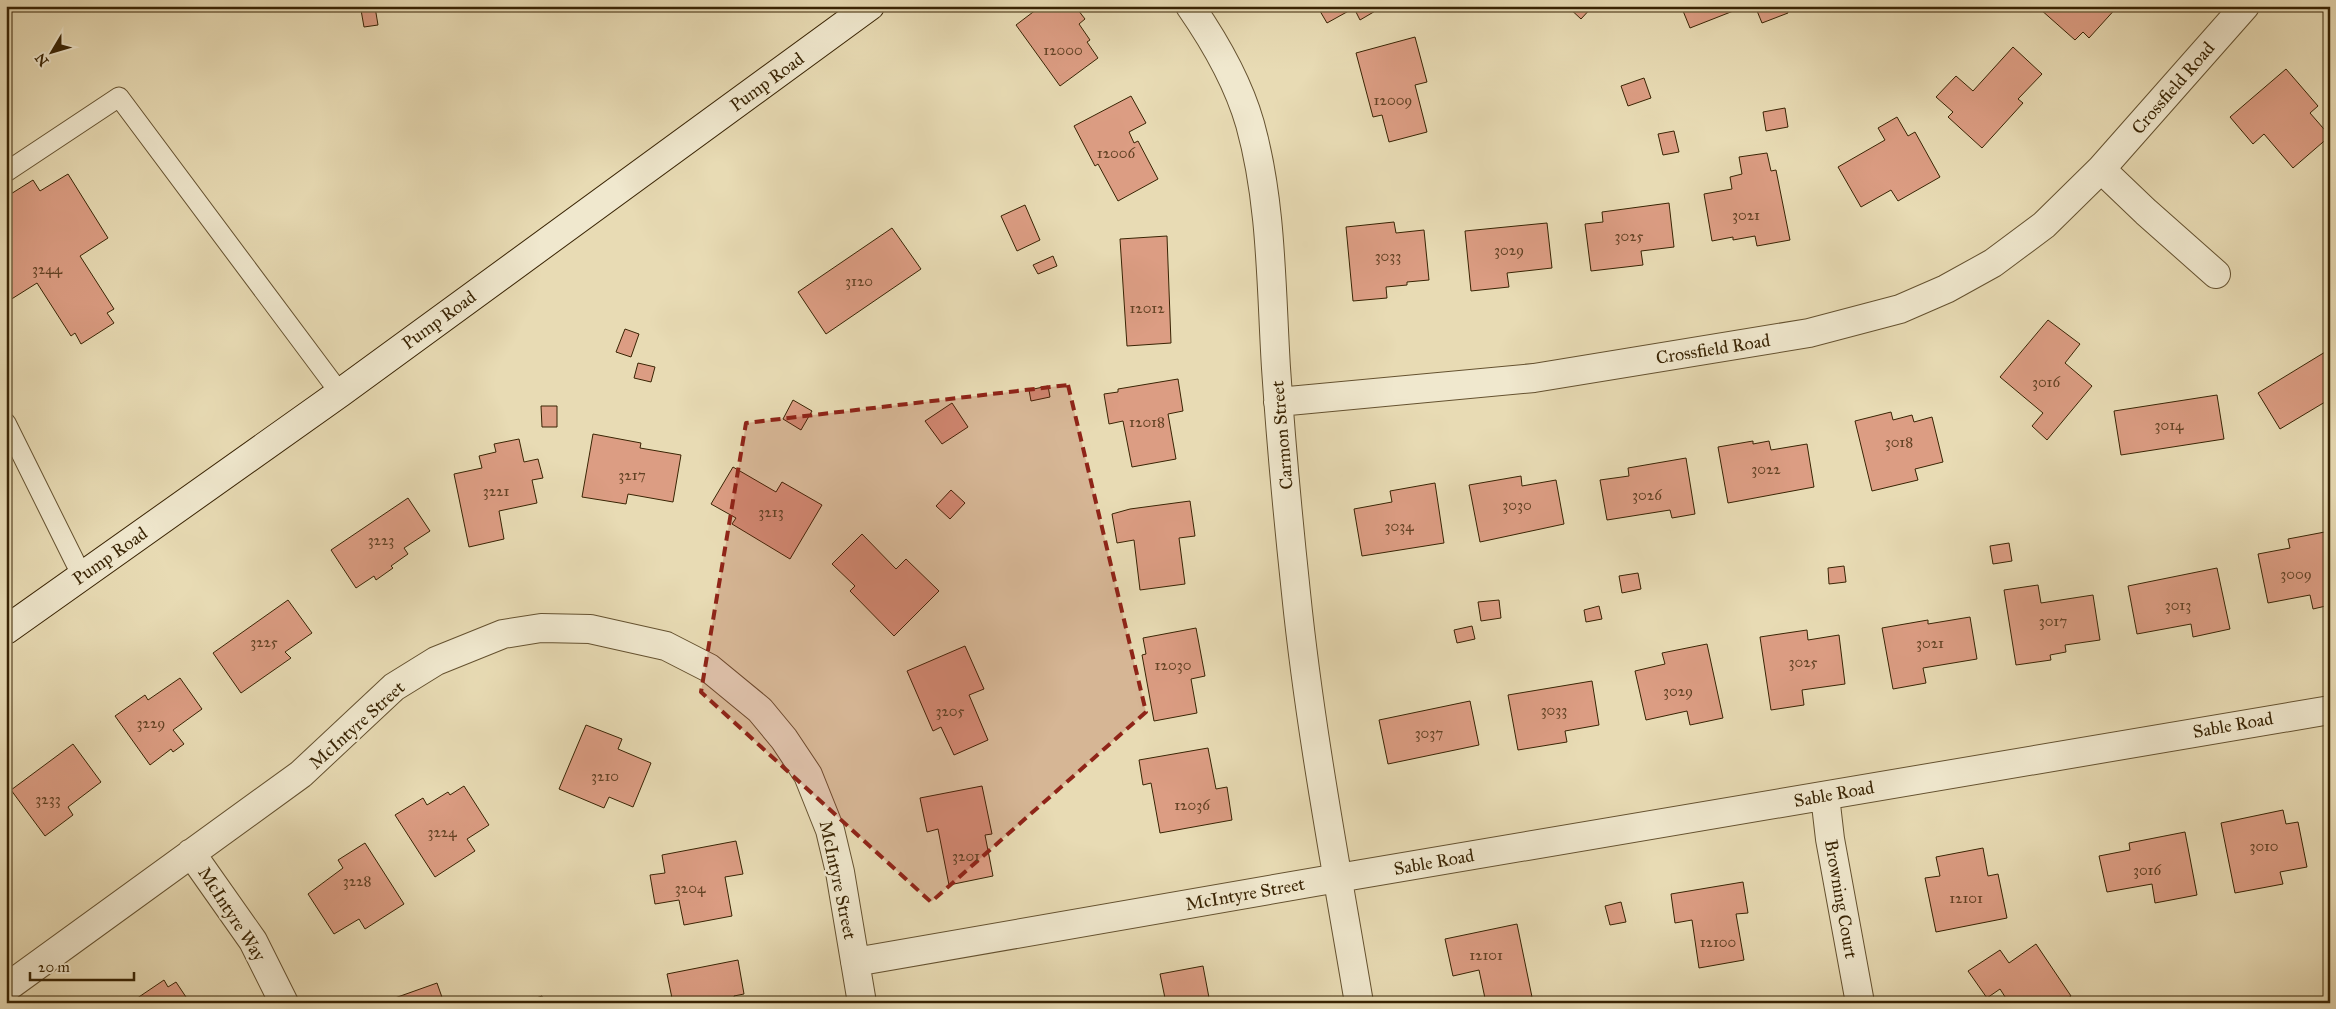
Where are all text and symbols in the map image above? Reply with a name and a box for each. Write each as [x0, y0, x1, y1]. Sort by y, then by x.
north arrow [28, 28, 78, 78]
street label: Crossfield Road [2127, 37, 2219, 139]
house number: 12000 [1043, 41, 1083, 59]
street label: Pump Road [726, 48, 808, 116]
text: N [32, 50, 53, 70]
house number: 12009 [1374, 91, 1412, 109]
house number: 12006 [1097, 144, 1137, 162]
house number: 3021 [1732, 206, 1760, 224]
house number: 3025 [1615, 227, 1644, 245]
house number: 3029 [1494, 241, 1524, 259]
house number: 3033 [1375, 247, 1401, 265]
house number: 3244 [32, 260, 63, 278]
house number: 3120 [845, 272, 873, 290]
street label: Pump Road [398, 286, 480, 354]
house number: 12012 [1129, 299, 1165, 317]
street label: Crossfield Road [1654, 329, 1772, 369]
house number: 3016 [2032, 373, 2061, 391]
street label: Carmon Street [1266, 379, 1298, 490]
house number: 12018 [1129, 413, 1165, 431]
house number: 3014 [2155, 416, 2184, 434]
house number: 3018 [1885, 433, 1913, 451]
house number: 3022 [1751, 460, 1781, 478]
house number: 3217 [618, 466, 646, 484]
house number: 3221 [483, 482, 509, 500]
house number: 3026 [1632, 486, 1663, 504]
house number: 3030 [1502, 496, 1532, 514]
house number: 3213 [758, 503, 784, 521]
house number: 3034 [1384, 517, 1414, 535]
street label: Pump Road [68, 522, 152, 590]
house number: 3223 [368, 531, 394, 549]
house number: 3009 [2280, 565, 2312, 583]
house number: 3013 [2165, 596, 2191, 614]
house number: 3017 [2039, 612, 2067, 630]
house number: 3225 [250, 633, 278, 651]
house number: 3021 [1916, 634, 1944, 652]
house number: 3025 [1789, 653, 1818, 671]
house number: 12030 [1155, 656, 1191, 674]
street label: McIntyre Street [305, 676, 410, 774]
house number: 3029 [1663, 682, 1693, 700]
house number: 3033 [1541, 701, 1567, 719]
house number: 3205 [935, 702, 965, 720]
street label: Sable Road [2191, 707, 2275, 743]
house number: 3229 [137, 714, 165, 732]
house number: 3037 [1415, 724, 1443, 742]
house number: 3210 [591, 767, 619, 785]
street label: Sable Road [1792, 776, 1876, 812]
house number: 3233 [35, 790, 61, 808]
house number: 12036 [1174, 796, 1211, 814]
street label: McIntyre Street [815, 819, 861, 942]
house number: 3224 [427, 823, 457, 841]
house number: 3010 [2249, 837, 2279, 855]
street label: Browning Court [1819, 838, 1862, 961]
street label: Sable Road [1392, 844, 1476, 880]
house number: 3201 [952, 847, 980, 865]
house number: 3016 [2133, 861, 2162, 879]
street label: McIntyre Way [193, 863, 271, 966]
house number: 3228 [343, 872, 371, 890]
street label: McIntyre Street [1184, 873, 1307, 915]
house number: 3204 [675, 879, 706, 897]
house number: 12101 [1949, 889, 1983, 907]
house number: 12100 [1700, 933, 1736, 951]
house number: 12101 [1469, 946, 1503, 964]
scale bar [30, 949, 134, 981]
text: 20 m [38, 958, 70, 976]

